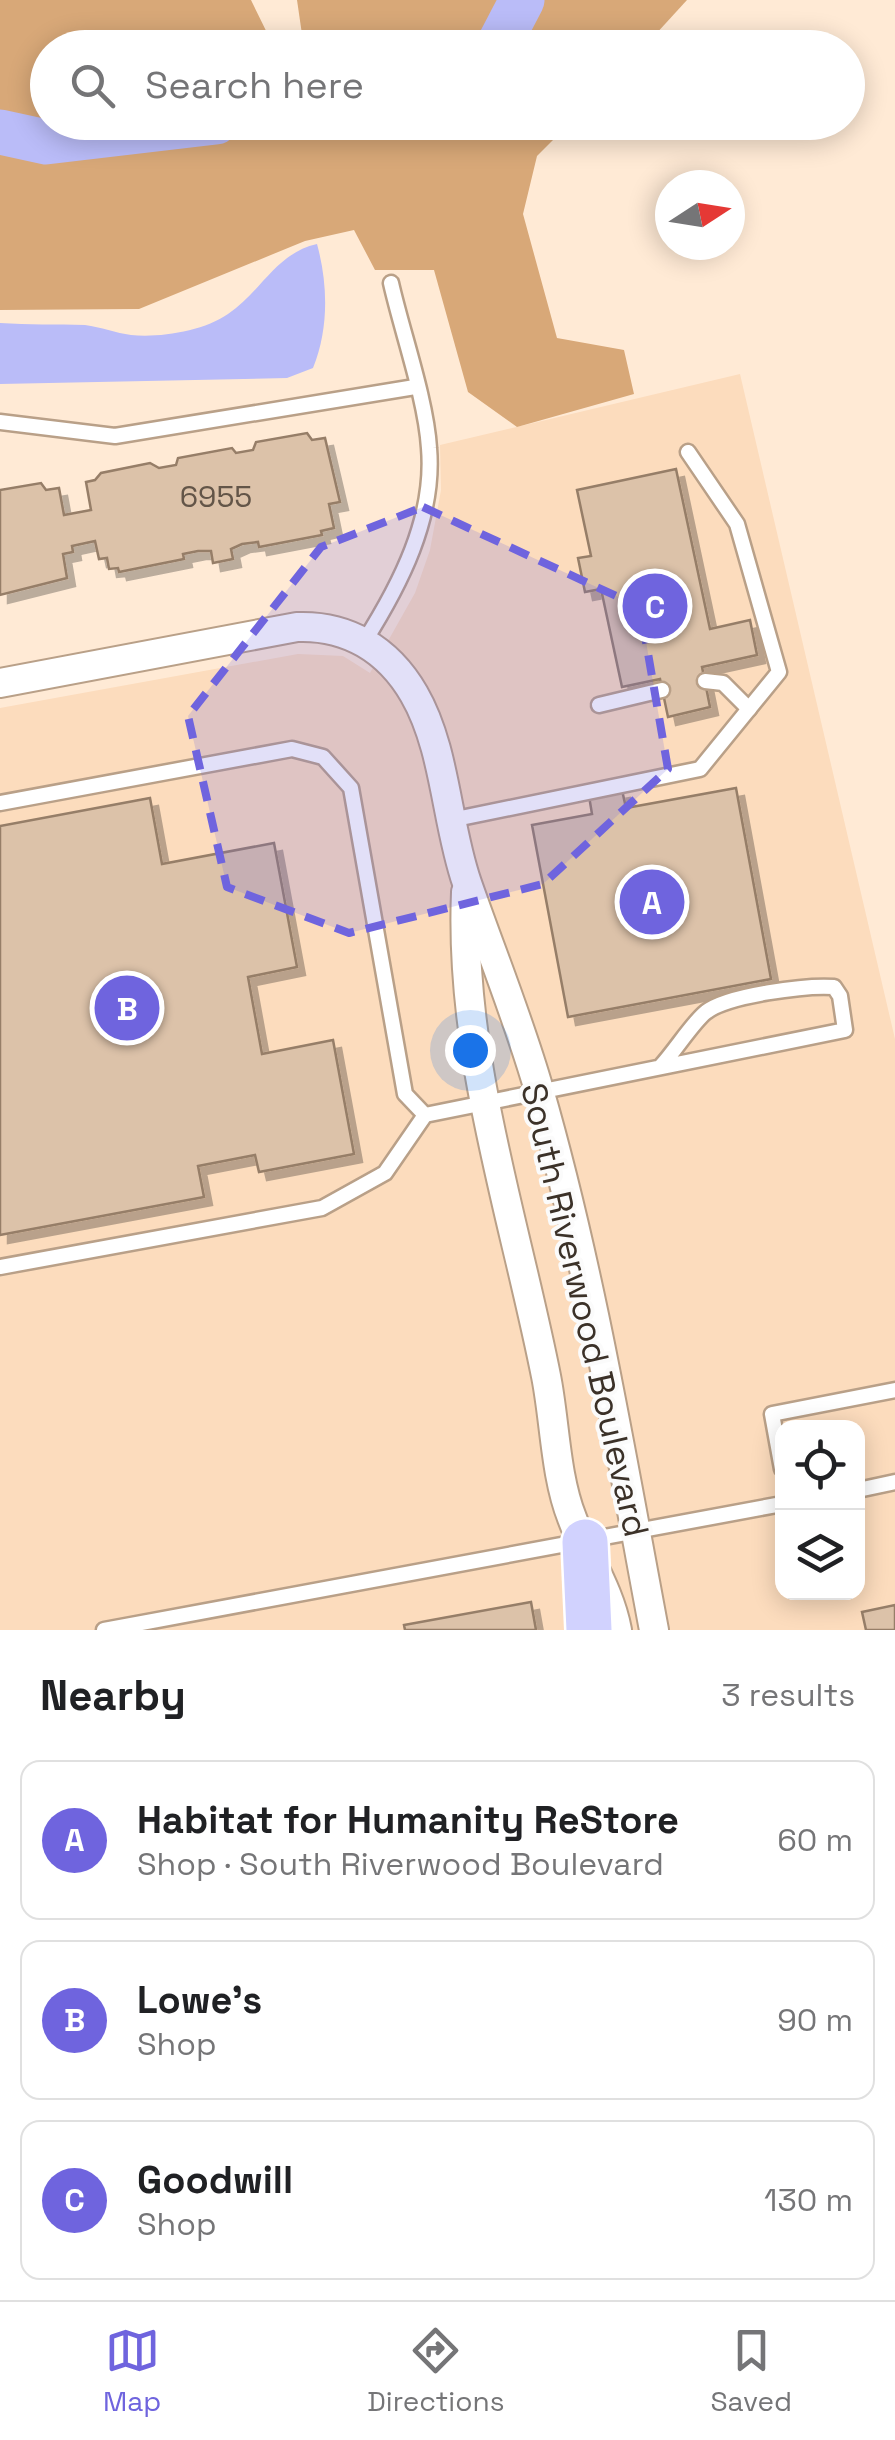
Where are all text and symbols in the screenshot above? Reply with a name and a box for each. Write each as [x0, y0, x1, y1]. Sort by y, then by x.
search box [30, 30, 865, 140]
icon: search [65, 58, 120, 113]
text: Search here [145, 61, 364, 109]
north arrow [655, 170, 745, 260]
house number: 6955 [180, 477, 252, 516]
pin: C [622, 568, 688, 644]
pin: A [620, 864, 684, 940]
pin: B [94, 970, 160, 1046]
your location [445, 1025, 496, 1076]
street label: South Riverwood Boulevard [511, 1079, 659, 1541]
map controls [775, 1420, 865, 1600]
button: locate [775, 1420, 865, 1510]
button: layers [775, 1510, 865, 1600]
text: Nearby [40, 1669, 186, 1722]
text: 3 results [721, 1675, 855, 1715]
text: Habitat for Humanity ReStore [137, 1796, 679, 1844]
text: A [64, 1820, 85, 1860]
text: 60 m [777, 1820, 853, 1860]
text: Shop · South Riverwood Boulevard [137, 1844, 664, 1884]
text: Lowe's [137, 1976, 262, 2024]
text: B [64, 2000, 85, 2040]
text: 90 m [777, 2000, 853, 2040]
text: Shop [137, 2024, 217, 2064]
text: Goodwill [137, 2156, 293, 2204]
text: C [64, 2180, 85, 2220]
text: 130 m [764, 2180, 853, 2220]
text: Shop [137, 2204, 217, 2244]
tab: Map [103, 2323, 161, 2419]
tab: Directions [367, 2323, 504, 2419]
tab: Saved [710, 2323, 792, 2419]

